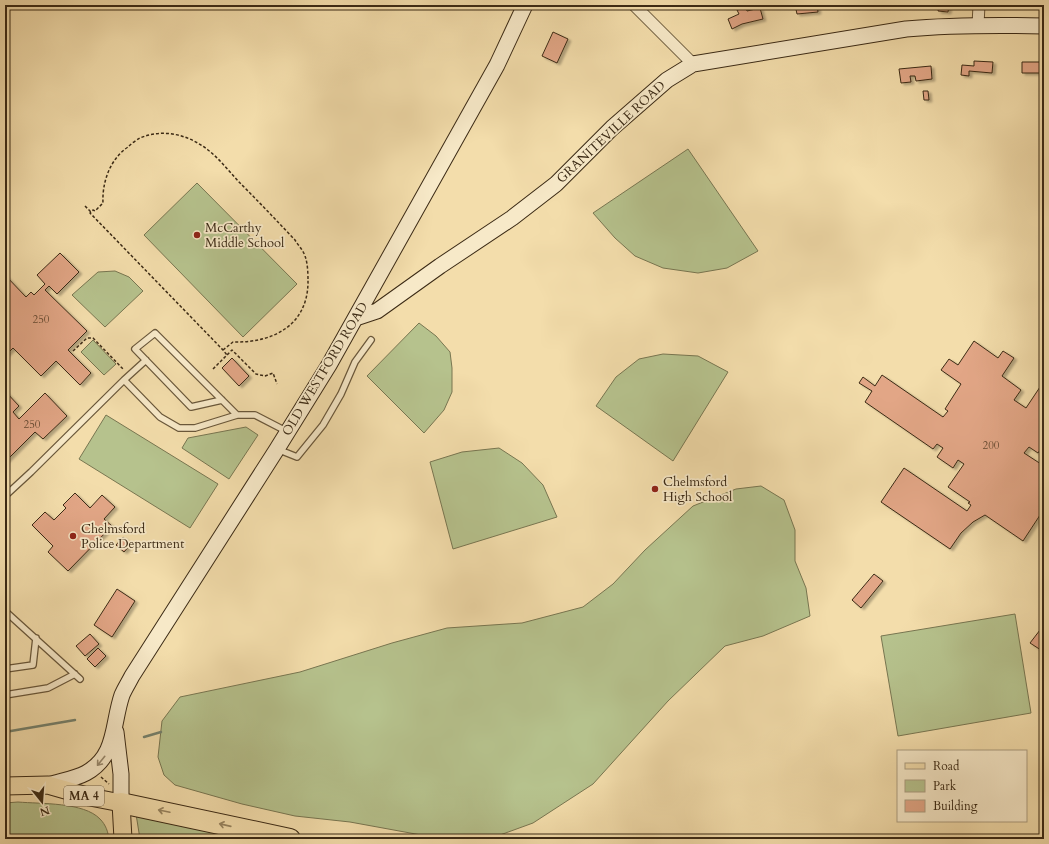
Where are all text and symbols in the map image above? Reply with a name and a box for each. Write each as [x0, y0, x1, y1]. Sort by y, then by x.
street label: GRANITEVILLE ROAD [553, 77, 669, 187]
place label: McCarthy Middle School [205, 219, 285, 252]
marker: McCarthy Middle School [192, 230, 202, 240]
street label: OLD WESTFORD ROAD [278, 299, 372, 439]
house number: 250 [33, 312, 50, 327]
house number: 250 [24, 417, 41, 432]
house number: 200 [983, 438, 1000, 453]
place label: Chelmsford High School [663, 473, 733, 506]
marker: Chelmsford High School [650, 484, 660, 494]
place label: Chelmsford Police Department [81, 520, 184, 553]
marker: Chelmsford Police Department [68, 531, 78, 541]
legend [897, 750, 1027, 822]
one-way arrow [96, 755, 105, 766]
text: Road [933, 758, 960, 774]
text: Park [933, 778, 957, 794]
north arrow [22, 782, 62, 822]
road number: MA 4 [64, 786, 104, 806]
text: Building [933, 798, 978, 814]
text: N [38, 803, 52, 820]
one-way arrow [158, 807, 171, 815]
one-way arrow [219, 820, 232, 828]

